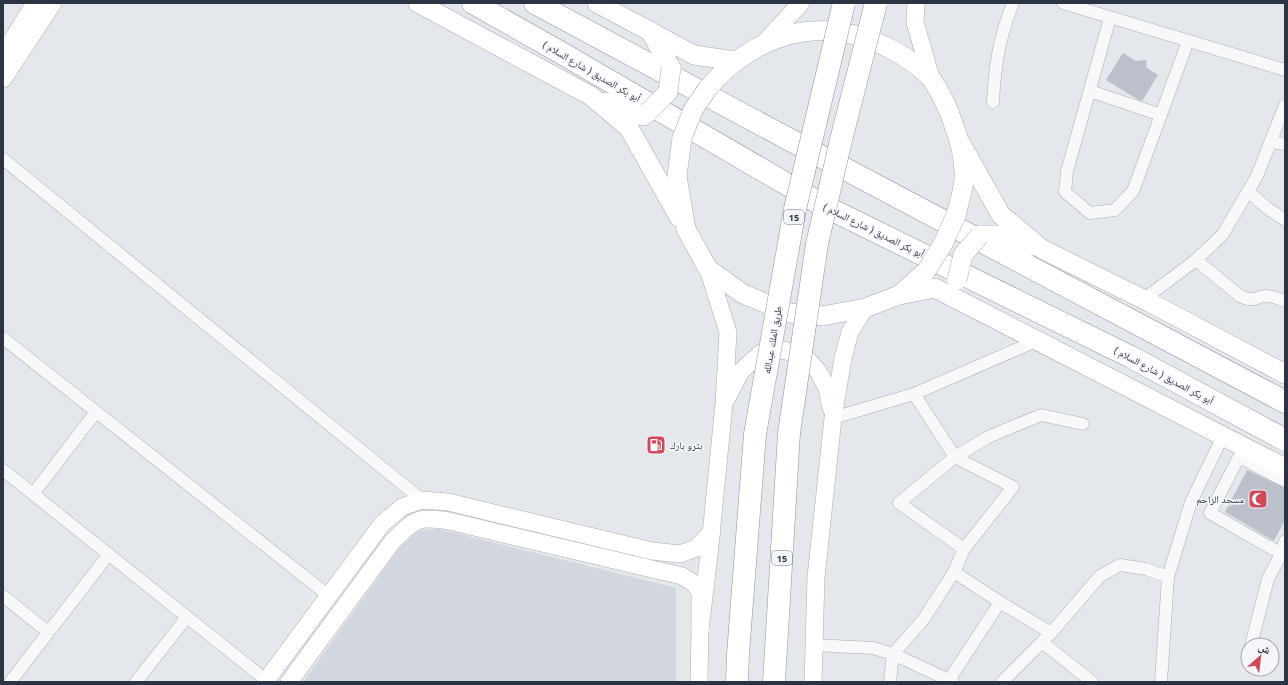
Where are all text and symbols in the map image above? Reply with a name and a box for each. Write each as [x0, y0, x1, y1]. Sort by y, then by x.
street label: ( شارع السلام ) أبو بكر الصديق [540, 37, 643, 106]
street label: ( شارع السلام ) أبو بكر الصديق [821, 199, 927, 261]
road number: 15 [784, 210, 804, 224]
street label: طريق الملك عبدالله [759, 305, 785, 375]
street label: ( شارع السلام ) أبو بكر الصديق [1111, 343, 1216, 408]
fuel station icon: بترو بارك [645, 434, 667, 456]
place label: بترو بارك [670, 438, 703, 452]
mosque icon: مسجد الزاحم [1247, 488, 1269, 510]
place label: مسجد الزاحم [1196, 492, 1244, 507]
road number: 15 [772, 551, 792, 565]
north arrow [1240, 637, 1280, 677]
text: ش [1256, 638, 1274, 658]

